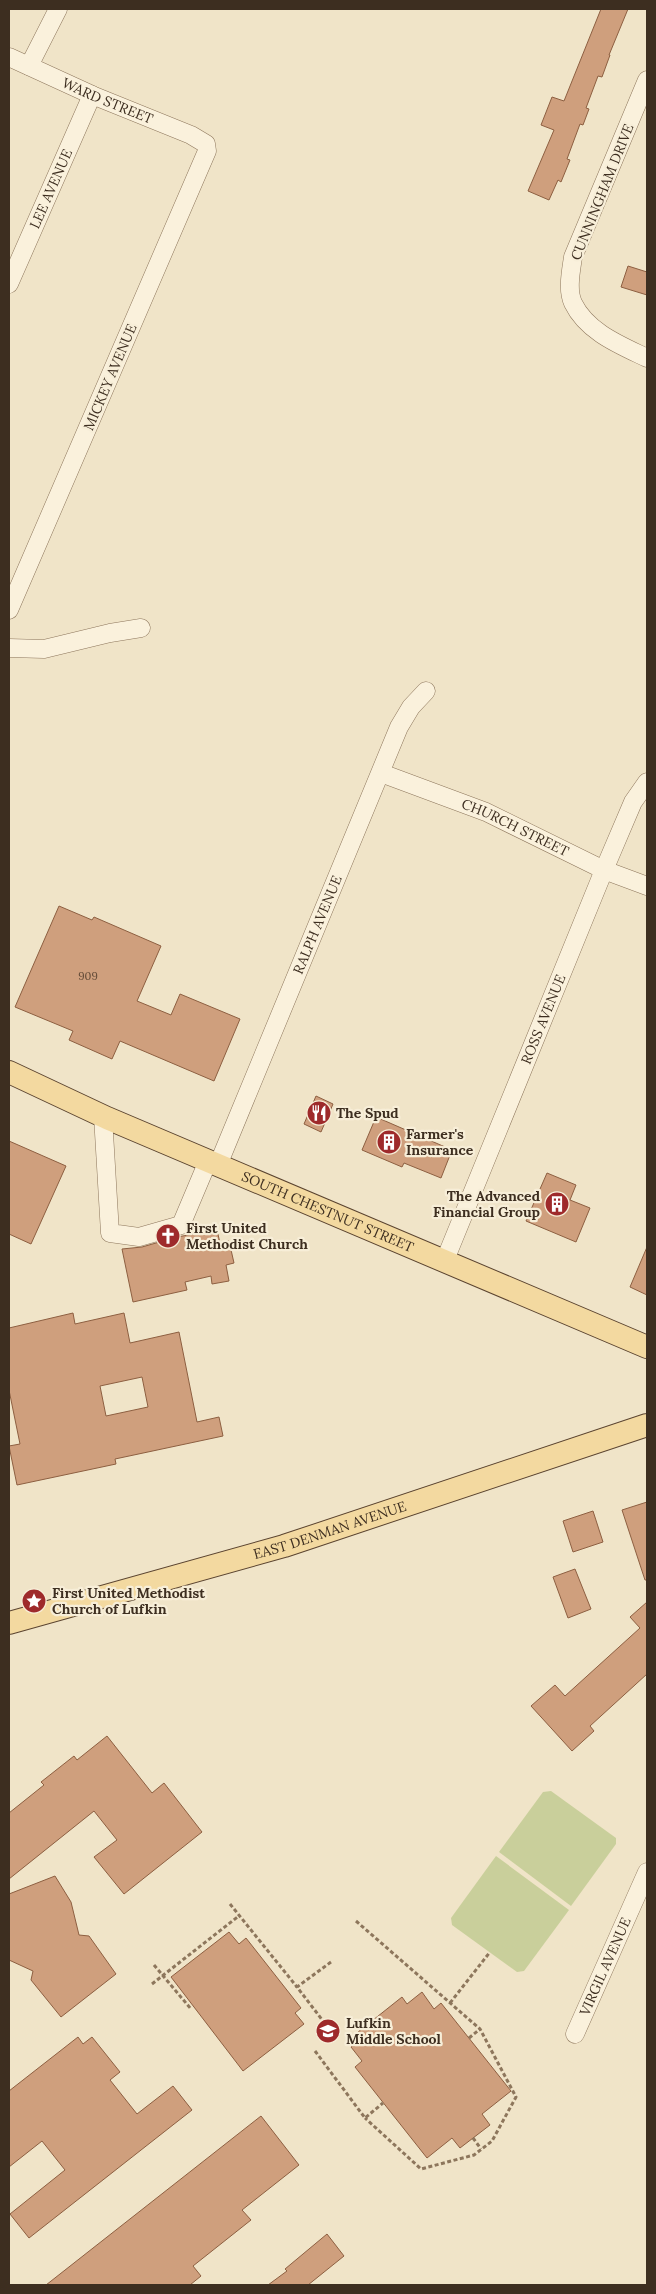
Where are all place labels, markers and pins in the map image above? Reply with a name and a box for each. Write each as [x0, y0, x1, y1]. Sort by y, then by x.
restaurant icon: The Spud [306, 1100, 332, 1126]
place label: The Spud [336, 1104, 399, 1122]
place label: Farmer's Insurance [406, 1125, 474, 1159]
building icon: Farmer's Insurance [376, 1129, 402, 1155]
place label: The Advanced Financial Group [433, 1187, 540, 1221]
building icon: The Advanced Financial Group [544, 1191, 570, 1217]
place label: First United Methodist Church [186, 1219, 308, 1253]
church icon: First United Methodist Church [155, 1223, 181, 1249]
place label: First United Methodist Church of Lufkin [52, 1584, 205, 1618]
place icon: First United Methodist Church of Lufkin [21, 1588, 47, 1614]
place label: Lufkin Middle School [346, 2014, 441, 2048]
school or university icon: Lufkin Middle School [315, 2018, 341, 2044]

